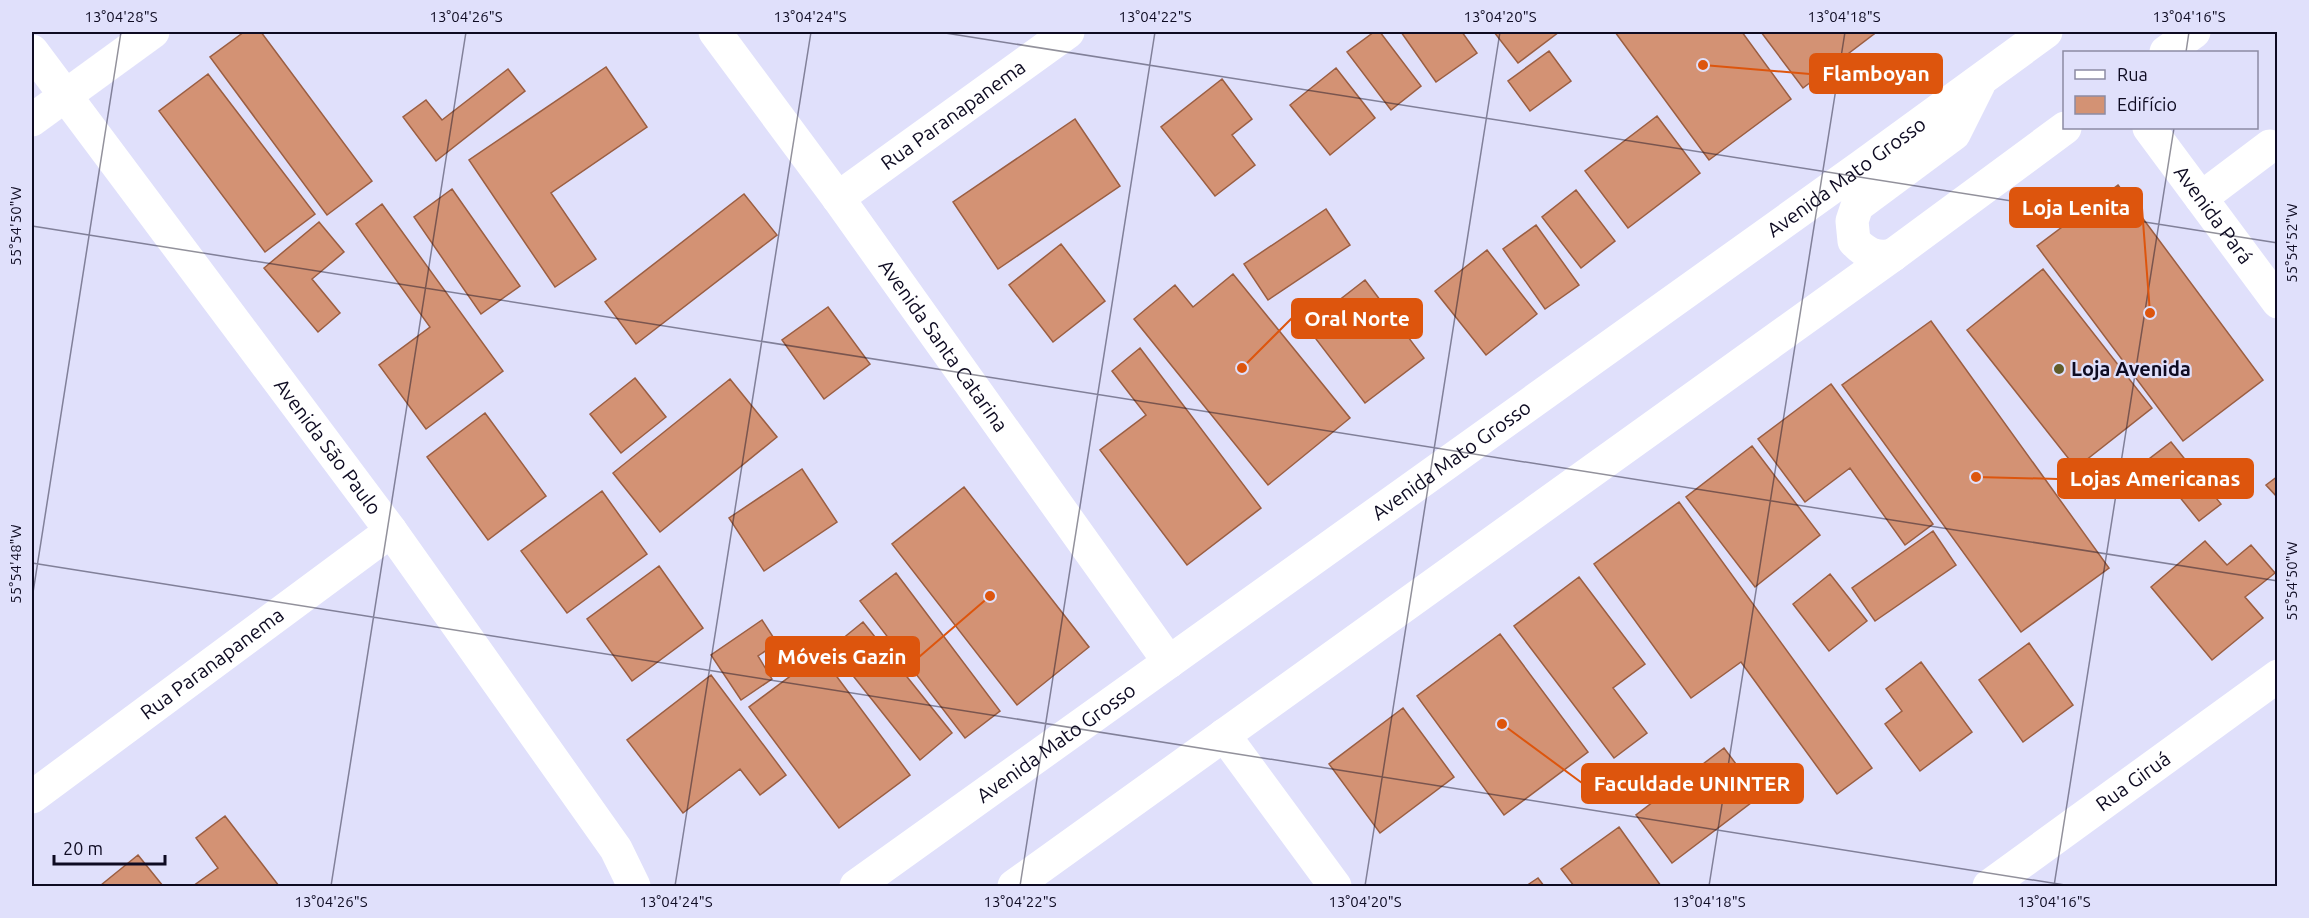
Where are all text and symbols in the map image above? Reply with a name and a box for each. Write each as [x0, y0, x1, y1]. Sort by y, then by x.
text: 13°04'28"S [84, 8, 158, 25]
text: 13°04'26"S [429, 8, 503, 25]
text: 13°04'24"S [773, 8, 847, 25]
text: 13°04'22"S [1118, 8, 1192, 25]
text: 13°04'20"S [1463, 8, 1537, 25]
text: 13°04'18"S [1807, 8, 1881, 25]
text: 13°04'16"S [2152, 8, 2226, 25]
legend [2063, 51, 2258, 129]
callout: Flamboyan [1810, 54, 1942, 93]
street label: Rua Paranapanema [876, 55, 1029, 174]
text: Flamboyan [1822, 61, 1930, 85]
text: Rua [2117, 64, 2148, 84]
text: Edifício [2117, 94, 2177, 114]
street label: Avenida Mato Grosso [1762, 112, 1930, 241]
street label: Avenida Pará [2170, 161, 2258, 268]
text: 55°54'50"W [7, 186, 24, 266]
callout: Loja Lenita [2010, 188, 2142, 227]
text: Loja Lenita [2022, 195, 2130, 219]
text: 55°54'52"W [2283, 203, 2300, 283]
street label: Avenida Santa Catarina [875, 255, 1013, 436]
callout: Oral Norte [1292, 299, 1422, 338]
text: Oral Norte [1304, 306, 1410, 330]
place label: Loja Avenida [2071, 357, 2191, 380]
marker: Loja Avenida [2052, 362, 2066, 376]
street label: Avenida São Paulo [270, 374, 387, 519]
street label: Avenida Mato Grosso [1367, 395, 1535, 524]
callout: Lojas Americanas [2058, 459, 2253, 498]
text: Lojas Americanas [2070, 466, 2240, 490]
text: 55°54'48"W [7, 524, 24, 604]
text: 55°54'50"W [2283, 541, 2300, 621]
street label: Rua Paranapanema [136, 603, 288, 724]
callout: Móveis Gazin [766, 637, 919, 676]
text: Móveis Gazin [777, 644, 907, 668]
street label: Avenida Mato Grosso [972, 678, 1140, 807]
street label: Rua Giruá [2091, 746, 2174, 816]
callout: Faculdade UNINTER [1582, 764, 1803, 803]
text: Faculdade UNINTER [1594, 771, 1790, 795]
scale bar [54, 828, 165, 866]
text: 20 m [63, 838, 103, 858]
text: 13°04'26"S [294, 893, 368, 910]
text: 13°04'24"S [639, 893, 713, 910]
text: 13°04'22"S [983, 893, 1057, 910]
text: 13°04'20"S [1328, 893, 1402, 910]
text: 13°04'18"S [1672, 893, 1746, 910]
text: 13°04'16"S [2017, 893, 2091, 910]

